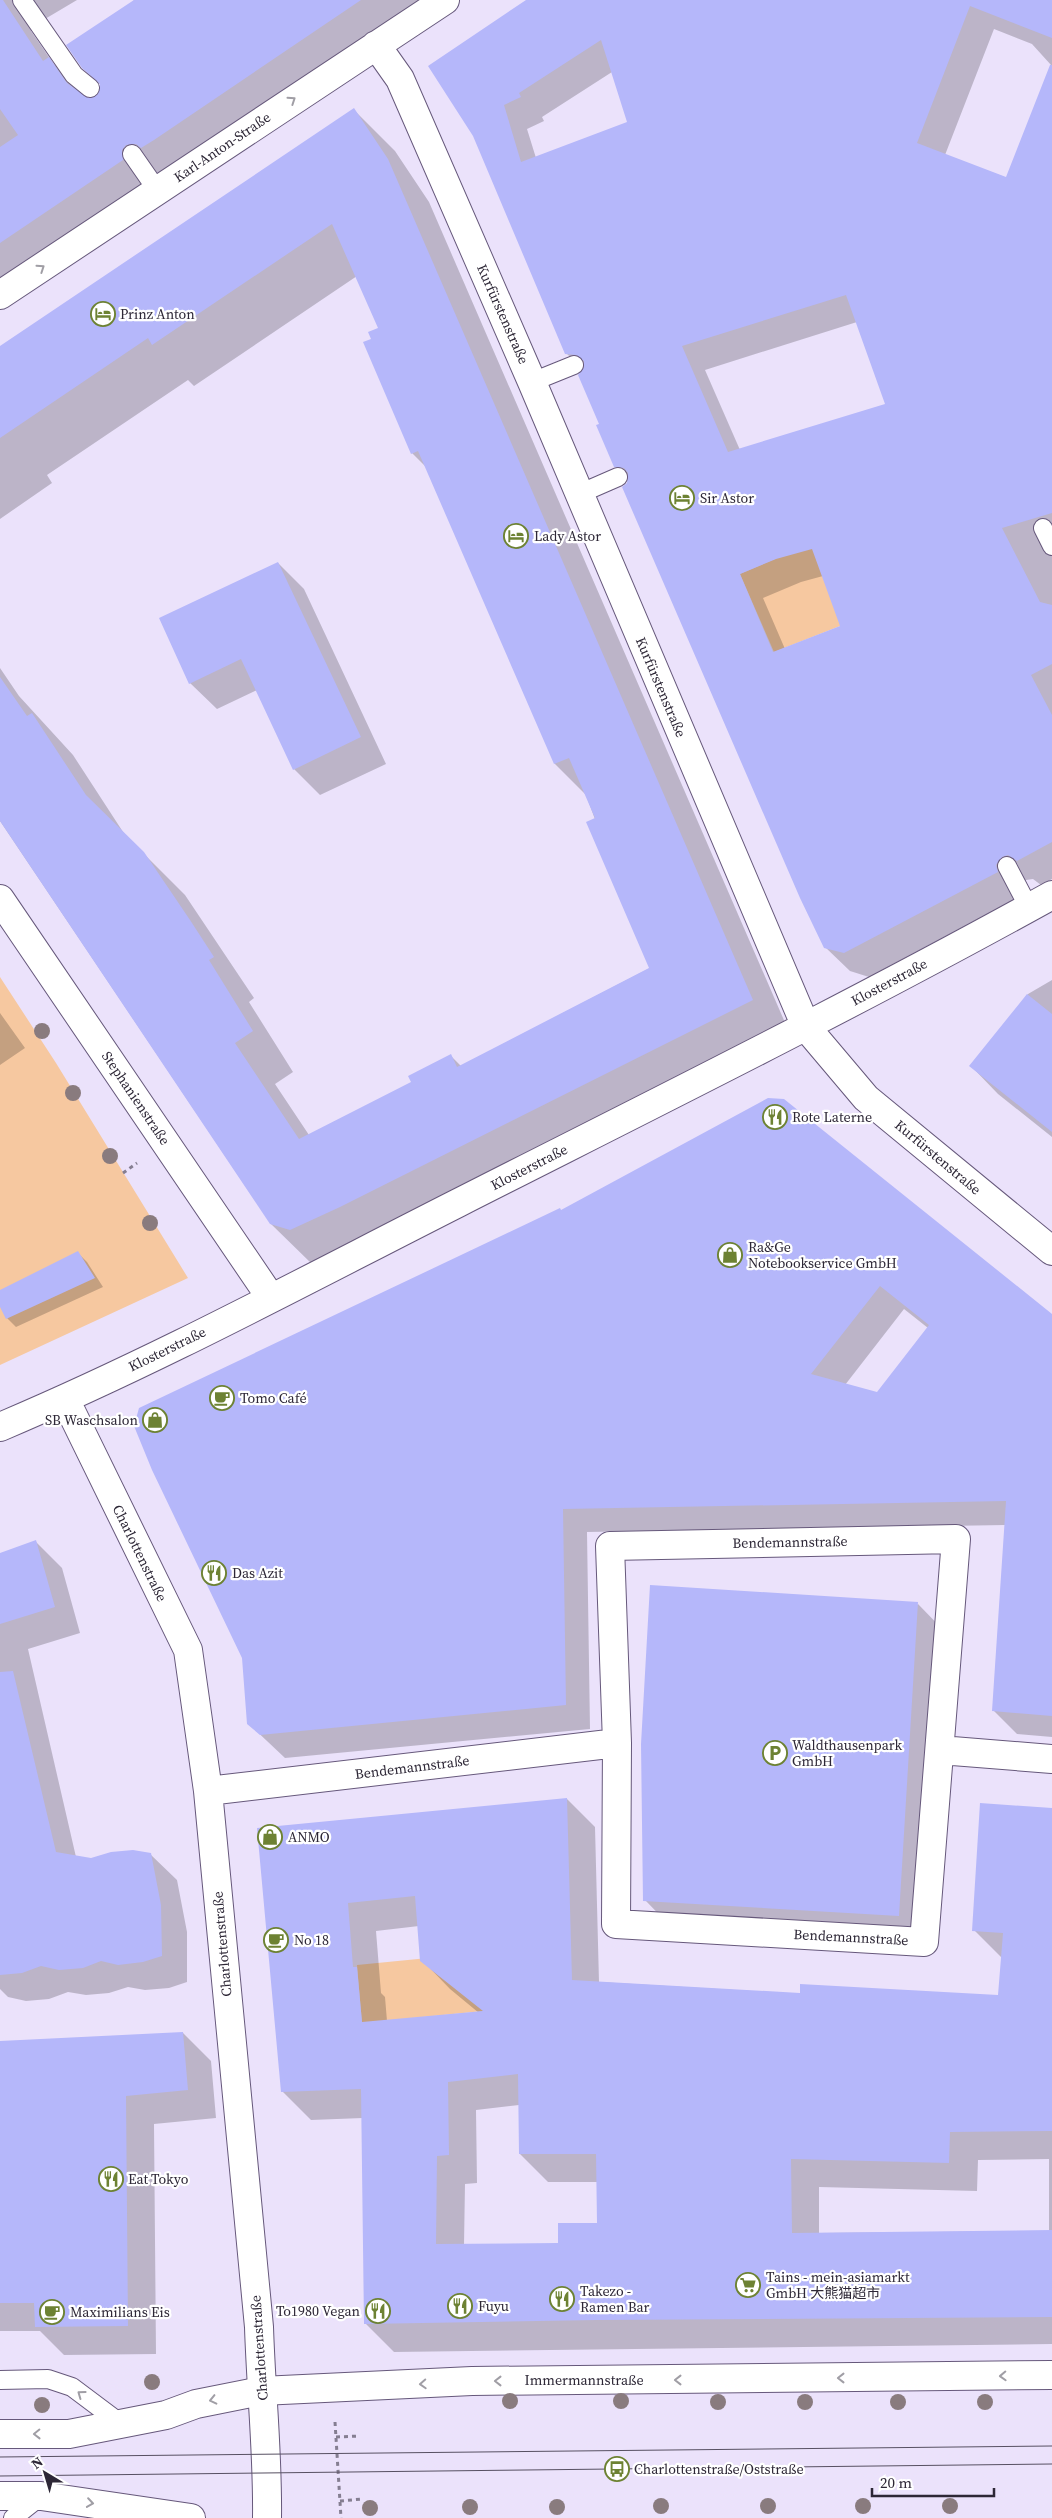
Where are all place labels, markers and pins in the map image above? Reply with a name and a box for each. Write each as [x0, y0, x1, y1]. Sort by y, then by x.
hotel icon: Prinz Anton [90, 301, 116, 327]
place label: Prinz Anton [120, 304, 195, 324]
hotel icon: Sir Astor [669, 485, 695, 511]
place label: Sir Astor [700, 488, 754, 508]
hotel icon: Lady Astor [503, 523, 529, 549]
place label: Lady Astor [534, 526, 601, 546]
restaurant icon: Rote Laterne [762, 1104, 788, 1130]
place label: Rote Laterne [792, 1107, 872, 1127]
place label: Ra&Ge Notebookservice GmbH [748, 1237, 897, 1273]
shop icon: Ra&Ge Notebookservice GmbH [717, 1242, 743, 1268]
cafe icon: Tomo Café [209, 1385, 235, 1411]
place label: Tomo Café [240, 1388, 307, 1408]
shop icon: SB Waschsalon [142, 1407, 168, 1433]
place label: SB Waschsalon [45, 1410, 139, 1430]
restaurant icon: Das Azit [201, 1560, 227, 1586]
place label: Das Azit [232, 1563, 283, 1583]
place label: Waldthausenpark GmbH [792, 1735, 902, 1771]
parking icon: Waldthausenpark GmbH [762, 1740, 788, 1766]
shop icon: ANMO [257, 1824, 283, 1850]
place label: ANMO [288, 1827, 330, 1847]
cafe icon: No 18 [263, 1927, 289, 1953]
place label: No 18 [294, 1930, 329, 1950]
restaurant icon: Eat Tokyo [98, 2166, 124, 2192]
place label: Eat Tokyo [128, 2169, 189, 2189]
place label: Tains - mein-asiamarkt GmbH 大熊猫超市 [766, 2267, 910, 2303]
supermarket icon: Tains - mein-asiamarkt GmbH 大熊猫超市 [735, 2272, 761, 2298]
place label: Takezo - Ramen Bar [580, 2281, 650, 2317]
restaurant icon: Takezo - Ramen Bar [549, 2286, 575, 2312]
restaurant icon: Fuyu [447, 2293, 473, 2319]
place label: Fuyu [478, 2296, 509, 2316]
restaurant icon: To1980 Vegan [365, 2298, 391, 2324]
cafe icon: Maximilians Eis [39, 2299, 65, 2325]
place label: To1980 Vegan [276, 2301, 361, 2321]
place label: Maximilians Eis [70, 2302, 170, 2322]
bus stop icon: Charlottenstraße/Oststraße [604, 2456, 630, 2482]
place label: Charlottenstraße/Oststraße [634, 2459, 804, 2479]

